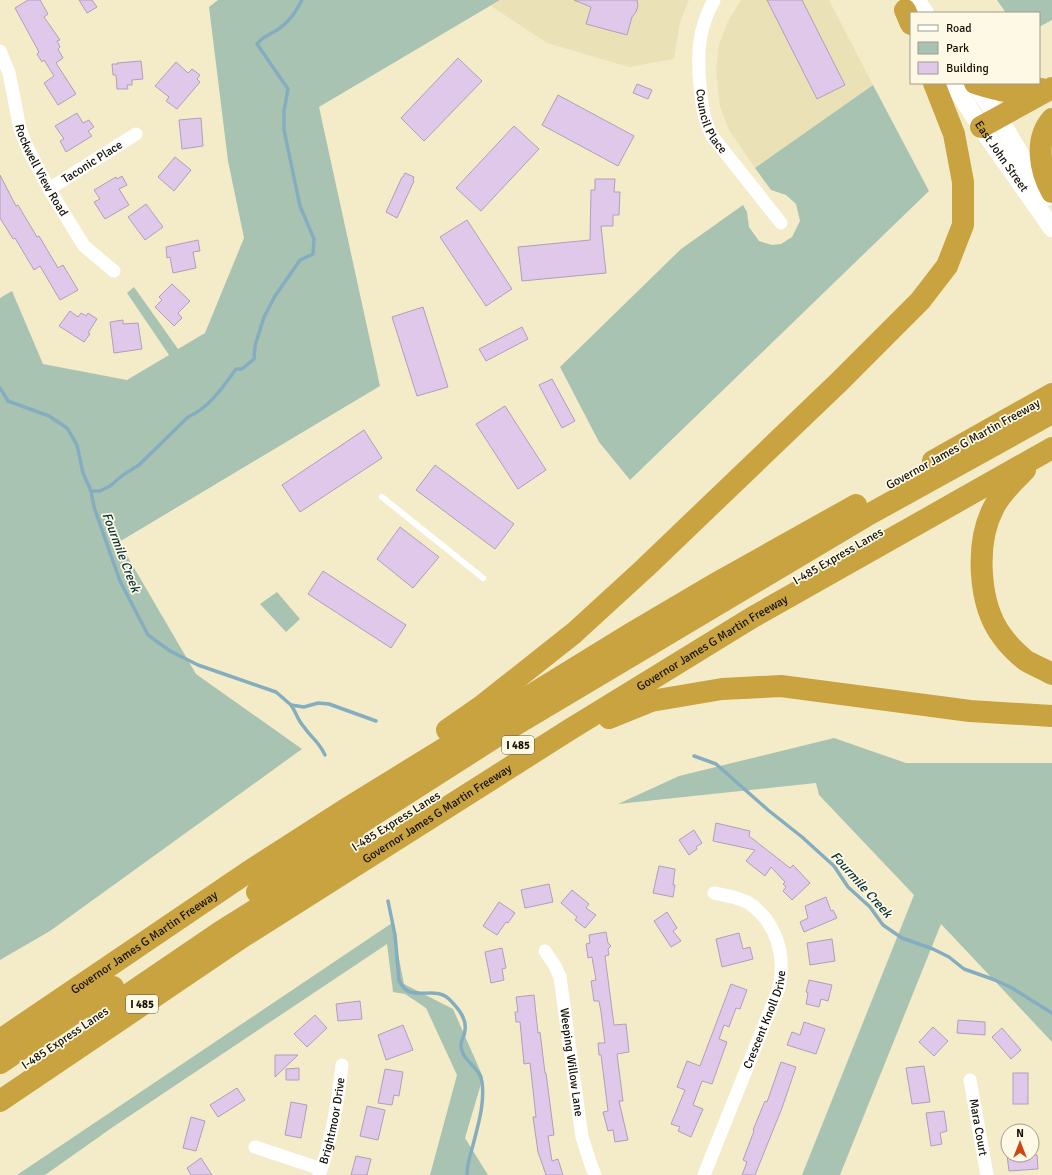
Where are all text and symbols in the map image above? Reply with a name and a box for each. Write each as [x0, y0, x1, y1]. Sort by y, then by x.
legend [910, 12, 1040, 84]
text: Road [946, 21, 972, 36]
text: Park [946, 41, 969, 56]
text: Building [946, 61, 989, 76]
street label: Council Place [692, 88, 730, 157]
street label: East John Street [971, 118, 1031, 195]
street label: Rockwell View Road [11, 123, 71, 219]
street label: Taconic Place [59, 137, 126, 187]
street label: Governor James G Martin Freeway [884, 396, 1043, 493]
water label: Fourmile Creek [99, 510, 144, 596]
street label: I-485 Express Lanes [790, 524, 886, 588]
street label: Governor James G Martin Freeway [634, 592, 791, 695]
road number: I 485 [502, 736, 534, 754]
street label: Governor James G Martin Freeway [360, 761, 515, 867]
street label: I-485 Express Lanes [349, 788, 443, 855]
water label: Fourmile Creek [827, 848, 896, 922]
street label: Governor James G Martin Freeway [68, 888, 221, 998]
street label: Crescent Knoll Drive [740, 970, 789, 1071]
road number: I 485 [126, 995, 158, 1013]
street label: I-485 Express Lanes [19, 1004, 112, 1073]
street label: Weeping Willow Lane [556, 1007, 586, 1117]
street label: Brightmoor Drive [316, 1077, 349, 1166]
street label: Mara Court [965, 1098, 990, 1157]
north arrow [1000, 1123, 1040, 1163]
text: N [1016, 1127, 1024, 1140]

